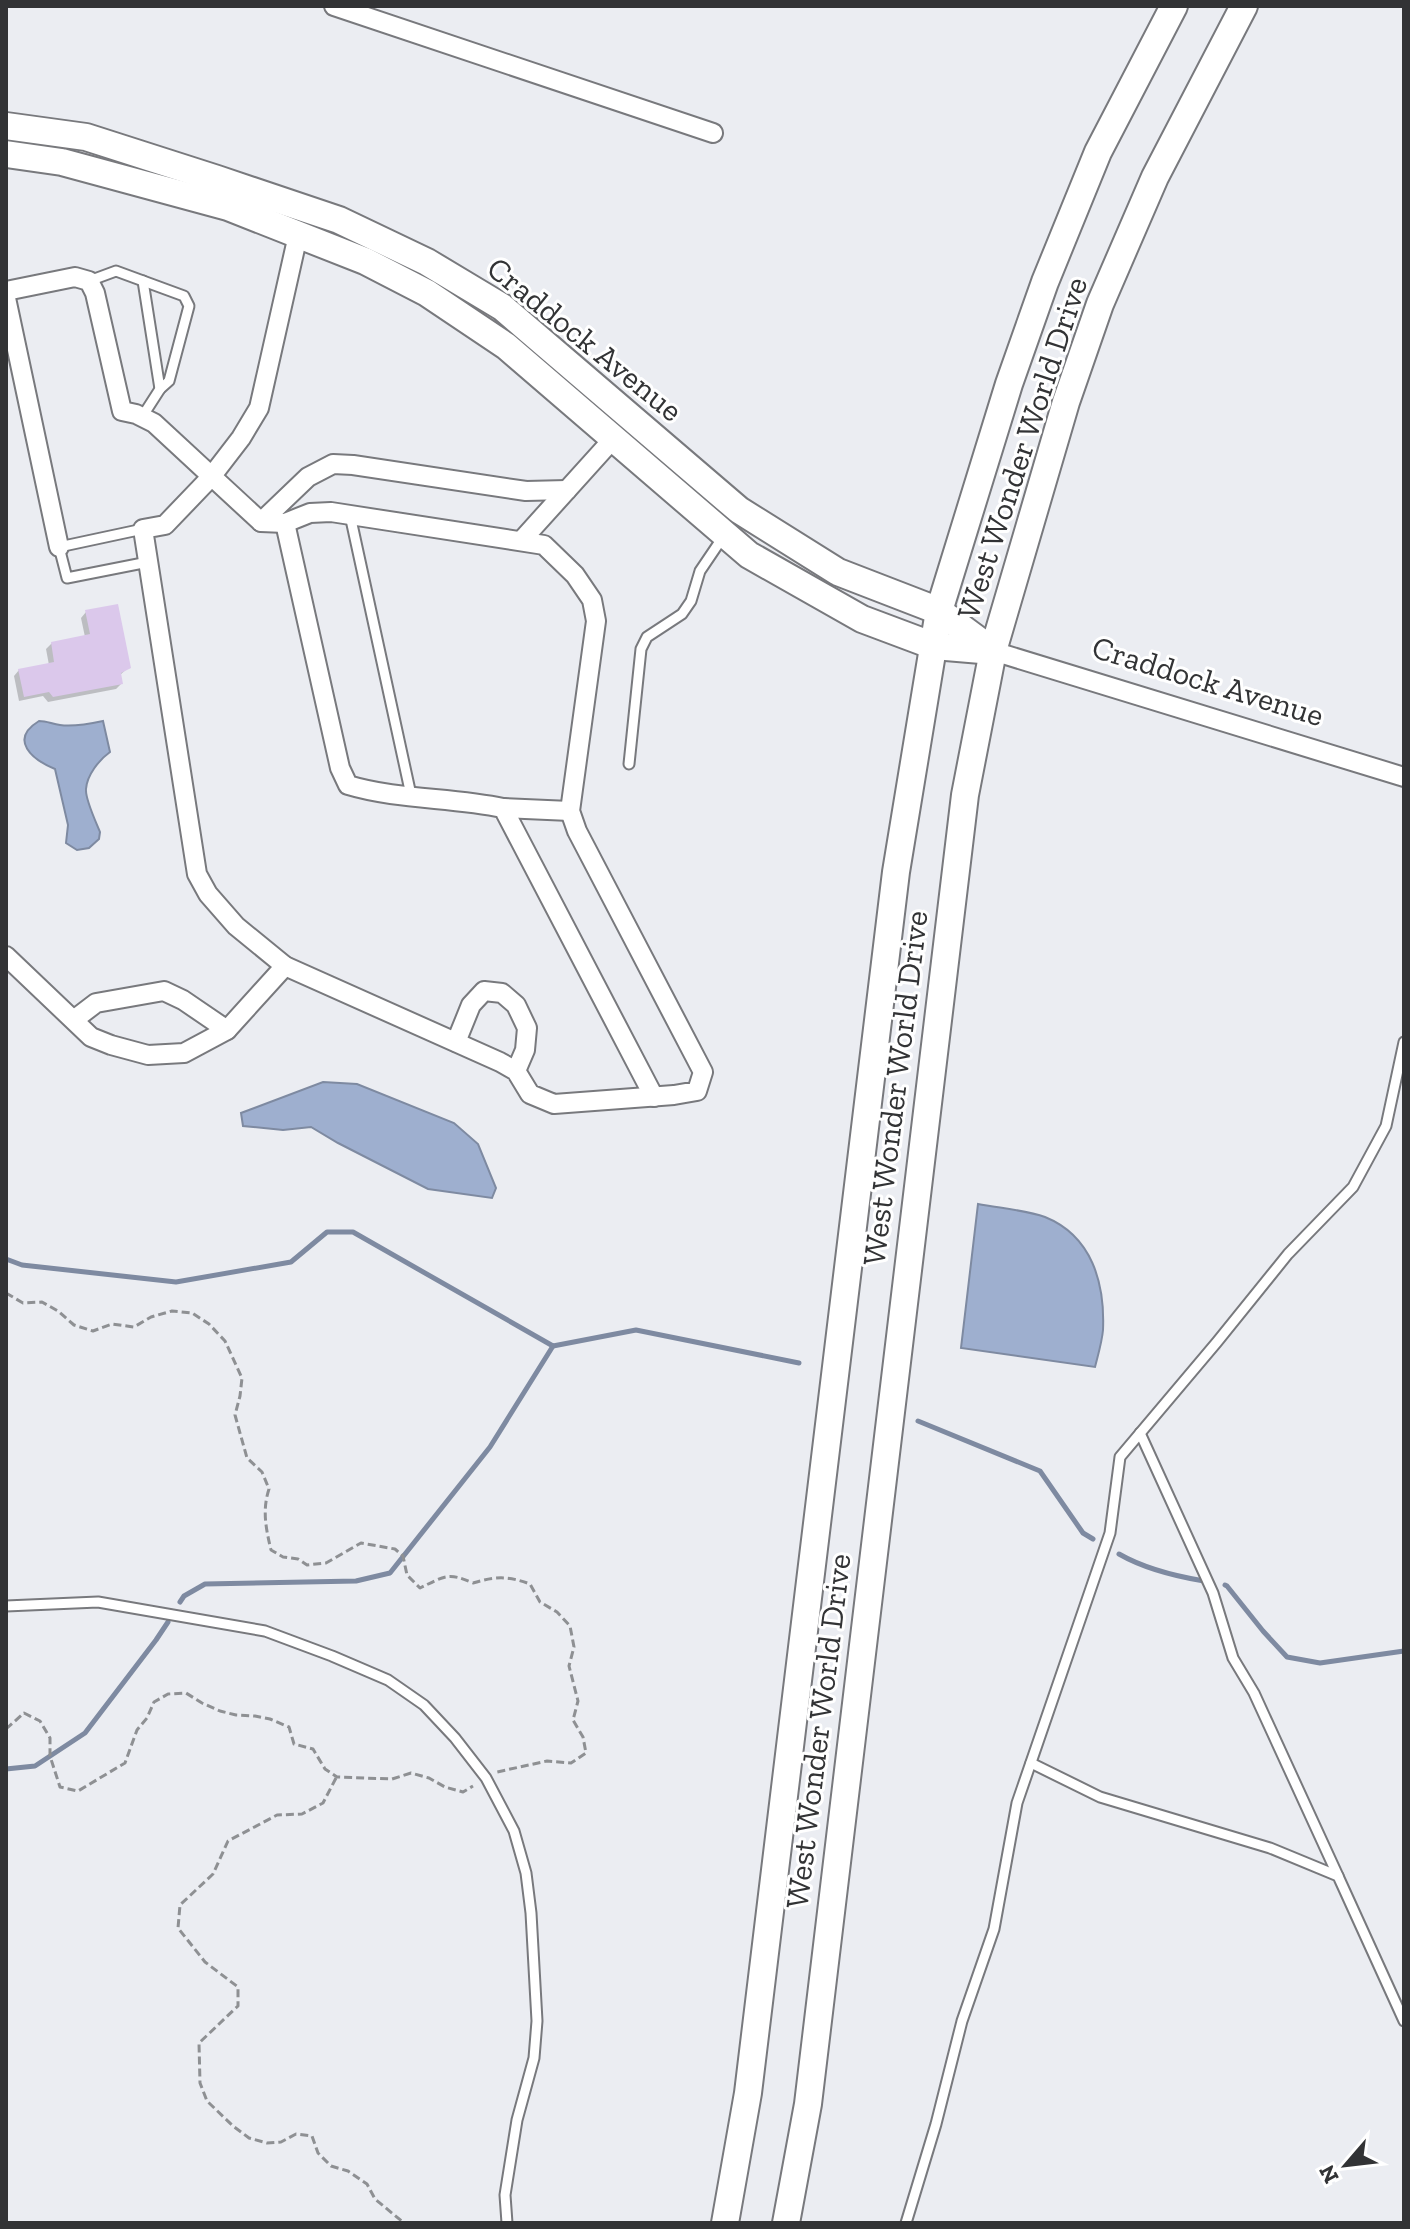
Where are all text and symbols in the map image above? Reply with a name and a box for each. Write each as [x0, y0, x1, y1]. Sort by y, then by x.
street label: Craddock Avenue [480, 249, 690, 429]
street label: West Wonder World Drive [949, 272, 1095, 624]
street label: Craddock Avenue [1088, 628, 1328, 734]
street label: West Wonder World Drive [854, 908, 936, 1268]
street label: West Wonder World Drive [777, 1551, 859, 1911]
north arrow [1306, 2125, 1386, 2205]
text: N [1313, 2160, 1345, 2188]

